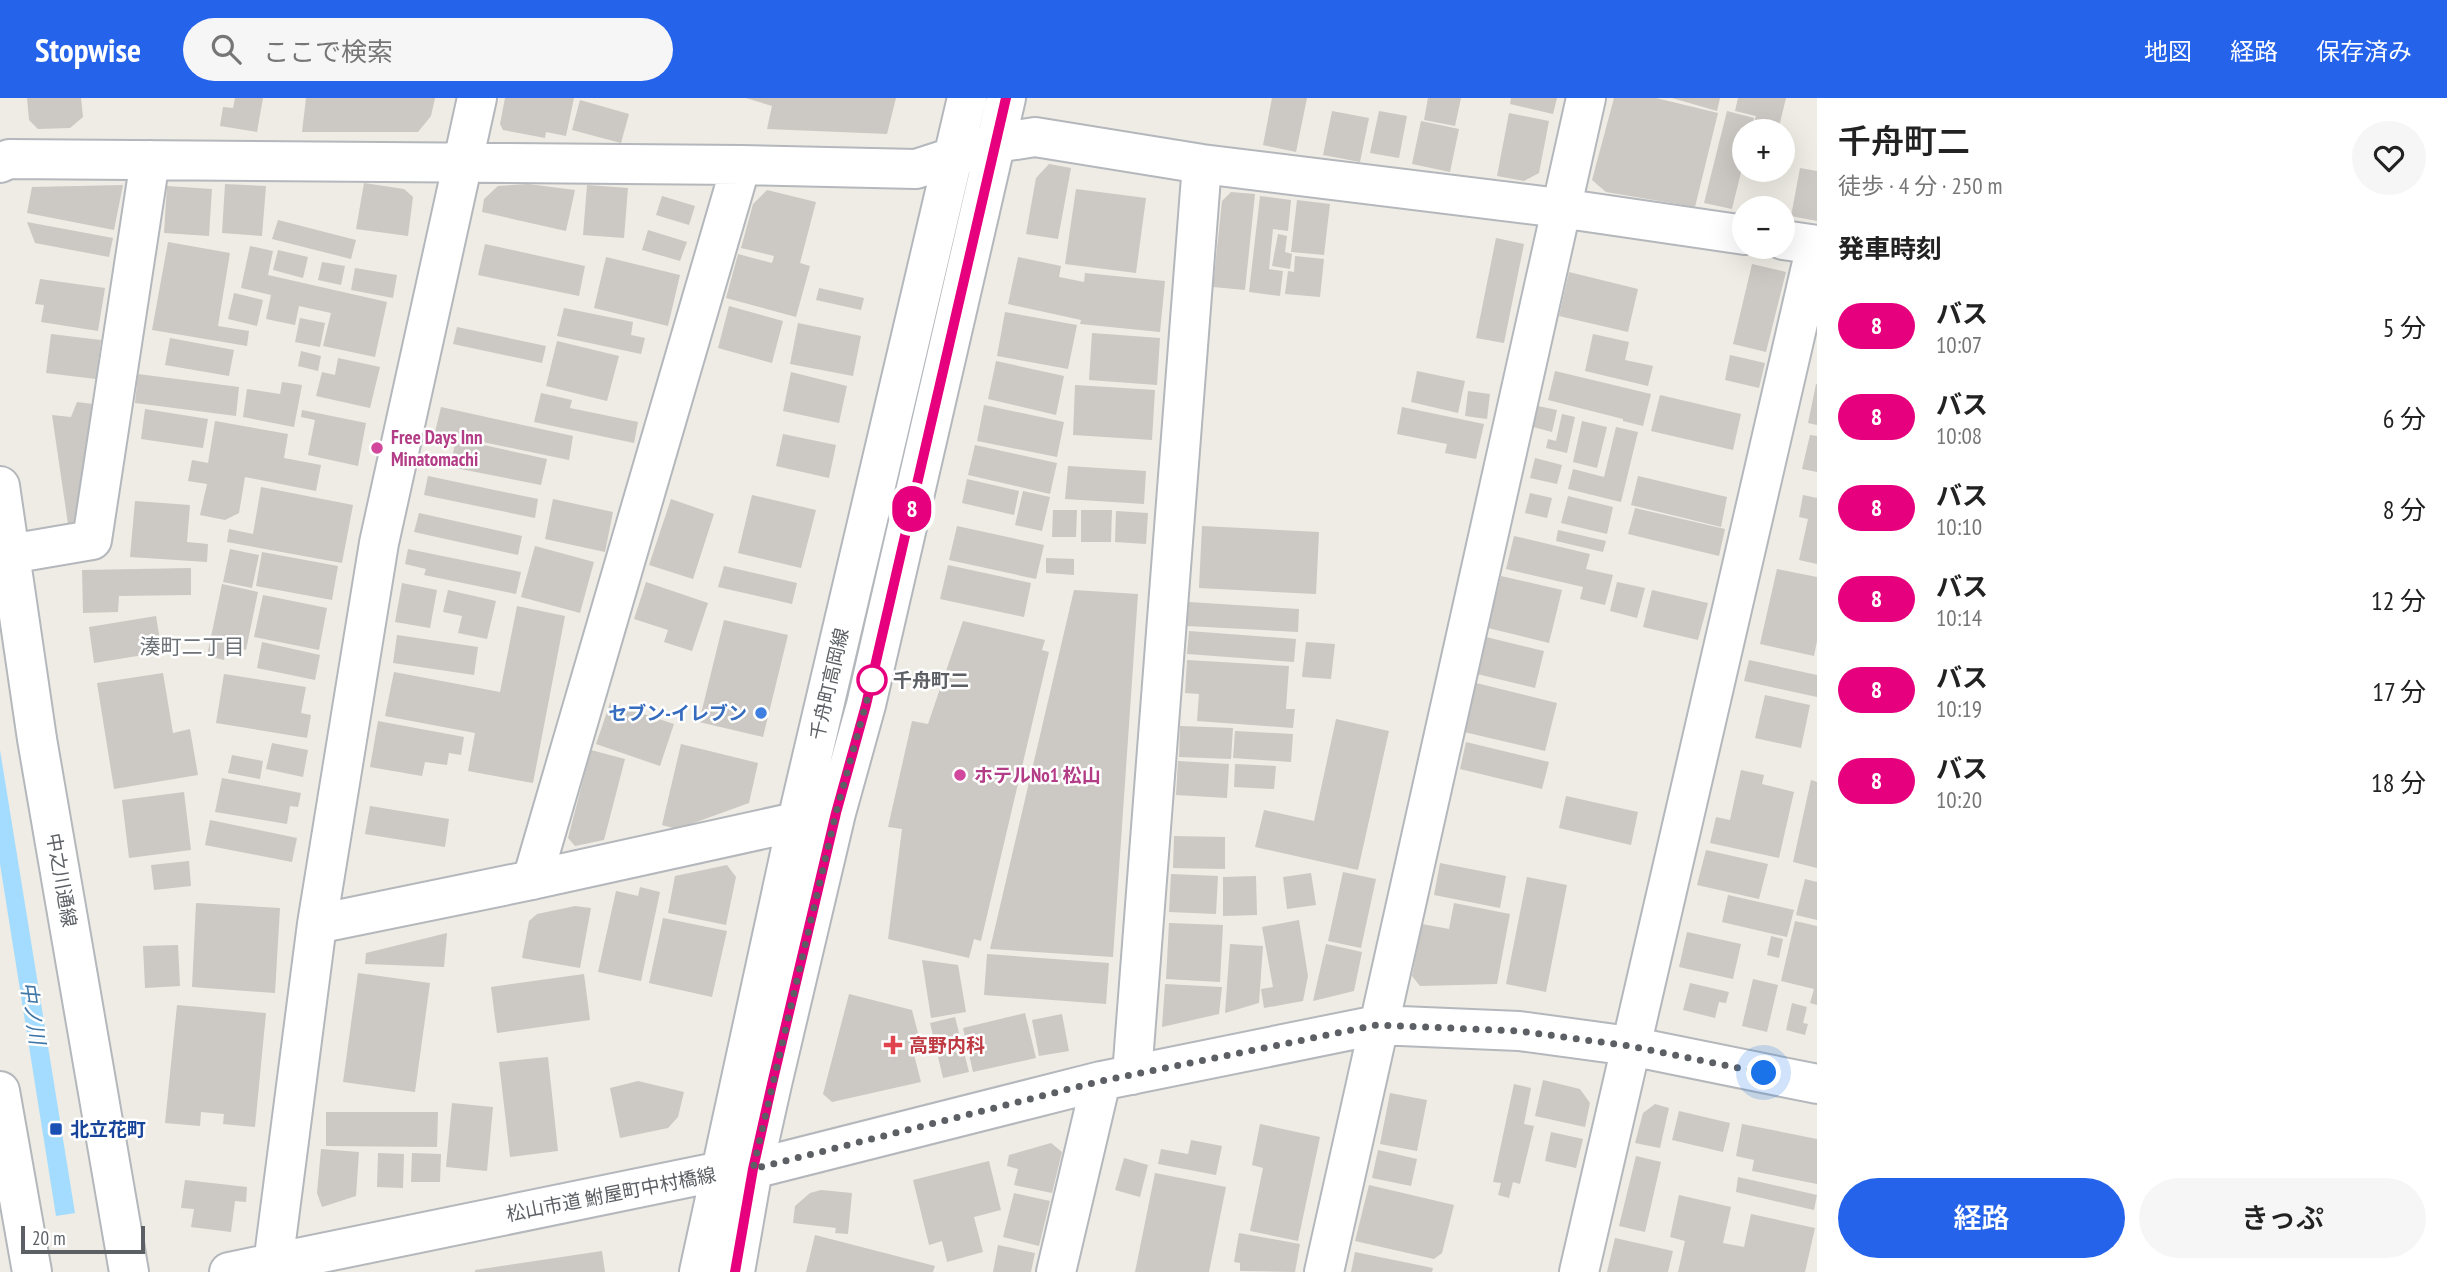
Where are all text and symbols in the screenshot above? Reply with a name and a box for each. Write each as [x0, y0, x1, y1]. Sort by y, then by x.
search box [183, 18, 673, 81]
text: Stopwise [35, 28, 141, 71]
icon: search [207, 30, 245, 68]
text: ここで検索 [263, 35, 393, 68]
text: 地図 [2144, 36, 2192, 67]
text: 経路 [2230, 36, 2278, 67]
text: 保存済み [2316, 36, 2412, 67]
map controls [1732, 119, 1795, 259]
button: + [1732, 119, 1795, 182]
text: 千舟町二 [1838, 119, 1970, 162]
button: heart [2352, 121, 2426, 195]
text: 徒歩 · 4 分 · 250 m [1838, 171, 2002, 200]
button: − [1732, 196, 1795, 259]
text: 発車時刻 [1838, 232, 1942, 265]
text: バス [1936, 297, 1988, 330]
text: 8 [1871, 310, 1882, 341]
text: 5 分 [2383, 311, 2426, 344]
text: 10:07 [1936, 330, 1982, 359]
text: バス [1936, 388, 1988, 421]
text: 8 [1871, 401, 1882, 432]
text: 6 分 [2383, 402, 2426, 435]
text: 10:08 [1936, 421, 1982, 450]
place label: Free Days Inn Minatomachi [391, 425, 482, 471]
marker: Free Days Inn Minatomachi [369, 440, 385, 456]
text: バス [1936, 479, 1988, 512]
line badge: 8 [889, 486, 935, 532]
text: 8 [1871, 492, 1882, 523]
text: 8 [906, 493, 918, 524]
text: 8 分 [2383, 493, 2426, 526]
text: 10:10 [1936, 512, 1982, 541]
text: バス [1936, 570, 1988, 603]
text: 8 [1871, 583, 1882, 614]
text: 12 分 [2371, 584, 2426, 617]
text: 10:14 [1936, 603, 1982, 632]
street label: 千舟町高岡線 [804, 626, 854, 742]
district label: 湊町二丁目 [140, 633, 245, 660]
text: バス [1936, 661, 1988, 694]
marker: 千舟町二 [857, 665, 887, 695]
place label: 千舟町二 [893, 668, 969, 692]
text: 8 [1871, 674, 1882, 705]
text: 17 分 [2372, 675, 2426, 708]
text: 10:19 [1936, 694, 1982, 723]
place label: セブン-イレブン [608, 701, 747, 725]
marker: セブン-イレブン [753, 705, 769, 721]
text: バス [1936, 752, 1988, 785]
place label: ホテルNo1 松山 [974, 763, 1101, 787]
text: 8 [1871, 765, 1882, 796]
text: 18 分 [2371, 766, 2426, 799]
marker: ホテルNo1 松山 [952, 767, 968, 783]
text: 10:20 [1936, 785, 1982, 814]
street label: 中之川通線 [42, 831, 82, 929]
water label: 中ノ川 [15, 980, 52, 1048]
place label: 高野内科 [909, 1033, 985, 1057]
marker: 高野内科 [883, 1035, 903, 1055]
your location [1746, 1055, 1781, 1090]
place label: 北立花町 [70, 1117, 146, 1141]
marker: 北立花町 [48, 1121, 64, 1137]
street label: 松山市道 鮒屋町中村橋線 [504, 1162, 718, 1226]
button: 経路 [1838, 1178, 2125, 1258]
button: きっぷ [2139, 1178, 2426, 1258]
scale bar [21, 1223, 145, 1255]
text: 20 m [32, 1226, 66, 1250]

